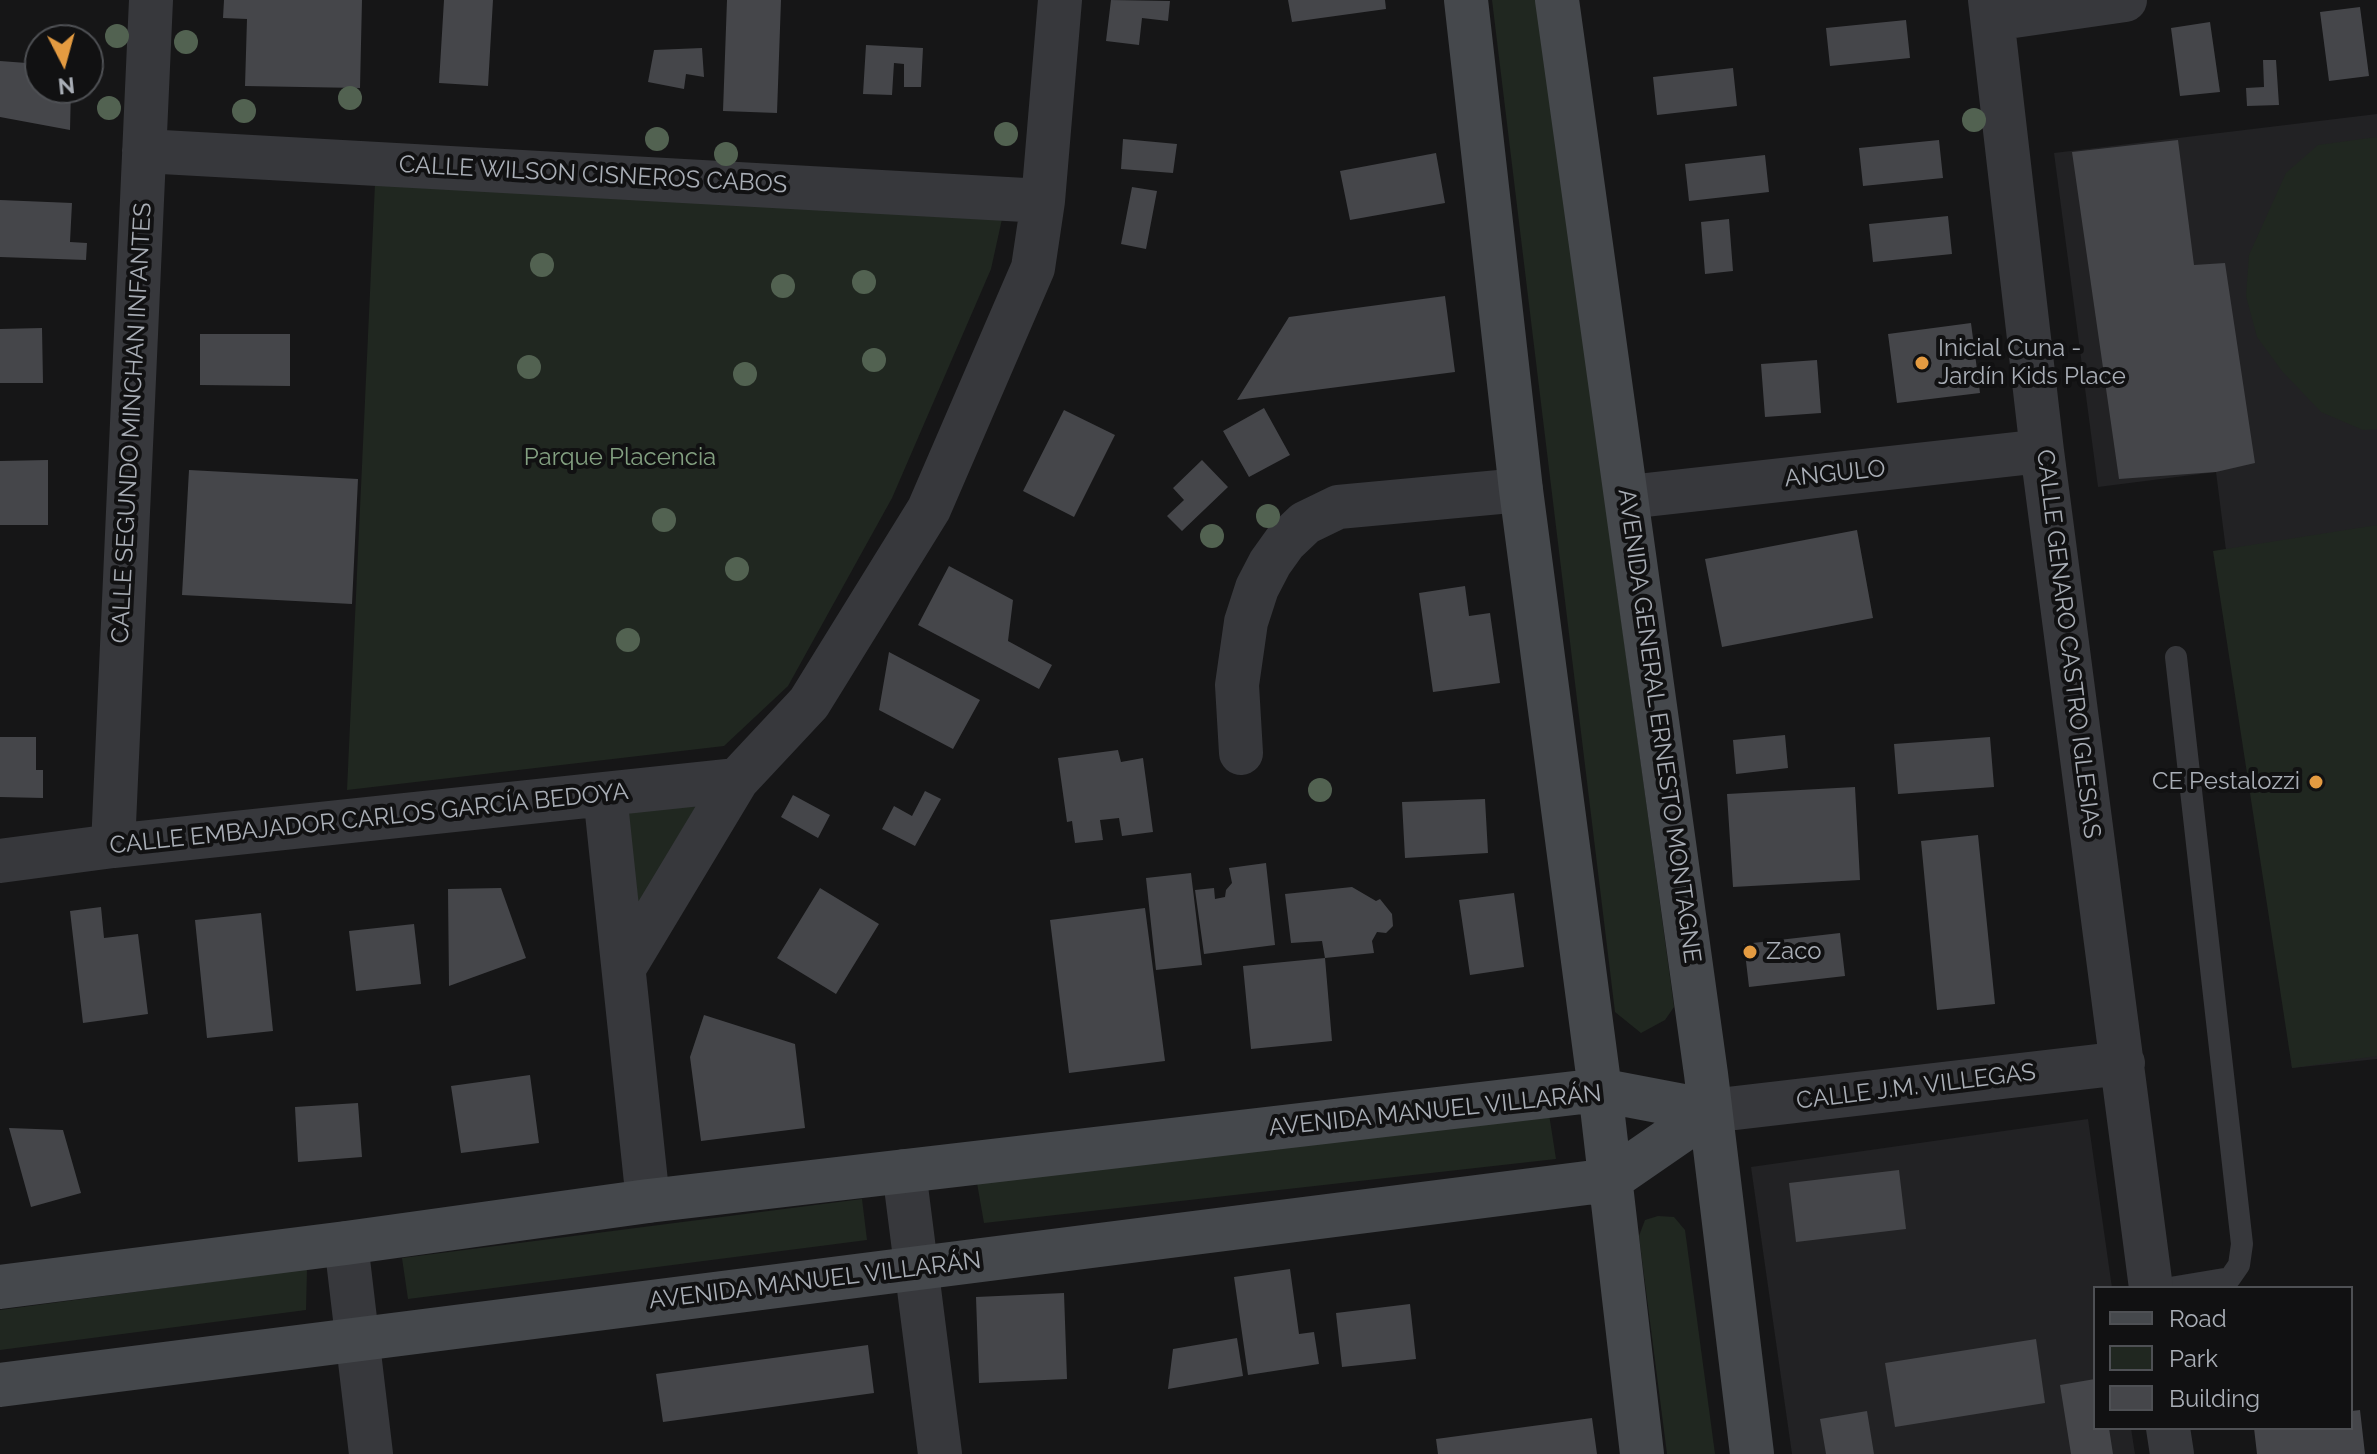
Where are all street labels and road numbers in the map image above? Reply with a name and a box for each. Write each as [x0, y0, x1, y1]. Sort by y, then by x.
street label: CALLE WILSON CISNEROS CABOS [398, 150, 788, 200]
street label: CALLE SEGUNDO MINCHAN INFANTES [106, 202, 158, 644]
street label: CALLE GENARO CASTRO IGLESIAS [2030, 448, 2106, 840]
street label: ANGULO [1783, 454, 1887, 494]
street label: AVENIDA GENERAL ERNESTO MONTAGNE [1611, 487, 1707, 965]
street label: CALLE EMBAJADOR CARLOS GARCÍA BEDOYA [108, 777, 630, 861]
street label: CALLE J.M. VILLEGAS [1795, 1058, 2037, 1116]
street label: AVENIDA MANUEL VILLARÁN [1267, 1079, 1603, 1143]
street label: AVENIDA MANUEL VILLARÁN [647, 1246, 983, 1316]

